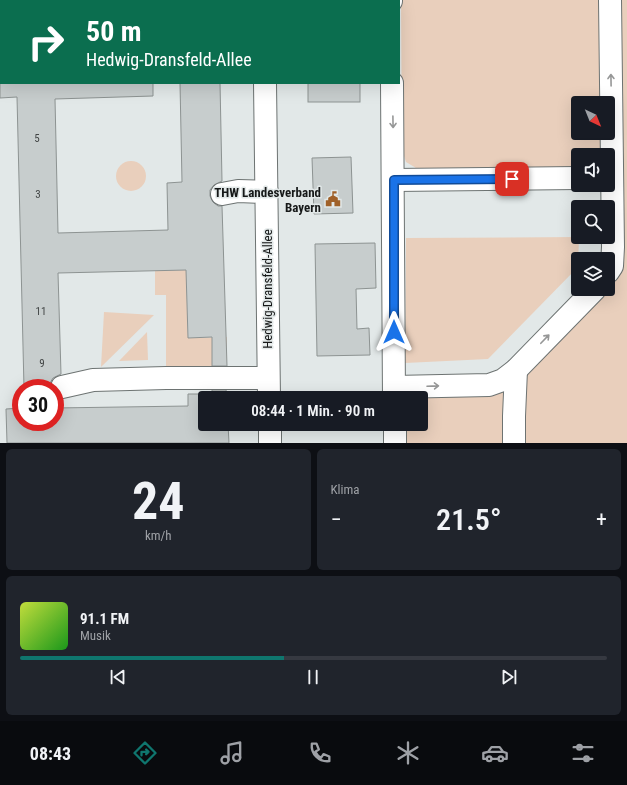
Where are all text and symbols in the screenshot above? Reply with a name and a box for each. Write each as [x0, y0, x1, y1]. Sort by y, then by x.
text: 50 m [86, 15, 142, 48]
icon: right [20, 16, 72, 68]
text: Hedwig-Dransfeld-Allee [86, 49, 252, 70]
one-way arrow [607, 74, 615, 87]
north arrow [571, 96, 615, 140]
map controls [571, 96, 615, 296]
one-way arrow [389, 115, 397, 128]
house number: 5 [34, 132, 40, 145]
button: sound [571, 148, 615, 192]
pin [495, 162, 529, 196]
icon: arrive [501, 168, 523, 190]
place label: THW Landesverband Bayern [214, 185, 321, 215]
house number: 3 [35, 188, 41, 201]
public building icon: THW Landesverband Bayern [324, 190, 342, 208]
button: search [571, 200, 615, 244]
street label: Hedwig-Dransfeld-Allee [260, 229, 275, 349]
button: layers [571, 252, 615, 296]
house number: 11 [36, 305, 46, 318]
position arrow [373, 311, 415, 353]
one-way arrow [541, 334, 550, 344]
house number: 9 [39, 357, 45, 370]
speed limit sign: 30 [12, 379, 64, 431]
one-way arrow [426, 382, 439, 390]
text: 08:44 · 1 Min. · 90 m [251, 402, 375, 420]
text: 24 [132, 471, 185, 532]
text: Klima [331, 482, 360, 497]
text: 21.5° [436, 502, 501, 537]
text: − [331, 507, 342, 532]
text: + [596, 507, 607, 532]
text: km/h [145, 528, 172, 543]
text: 91.1 FM [80, 610, 129, 628]
text: Musik [80, 628, 111, 643]
icon: previous [107, 666, 129, 688]
icon: pause [302, 666, 324, 688]
icon: next [498, 666, 520, 688]
icon: directions [131, 739, 159, 767]
icon: music [218, 739, 246, 767]
icon: phone [306, 739, 334, 767]
icon: climate [394, 739, 422, 767]
icon: car [481, 739, 509, 767]
icon: filters [569, 739, 597, 767]
text: 08:43 [30, 743, 71, 764]

